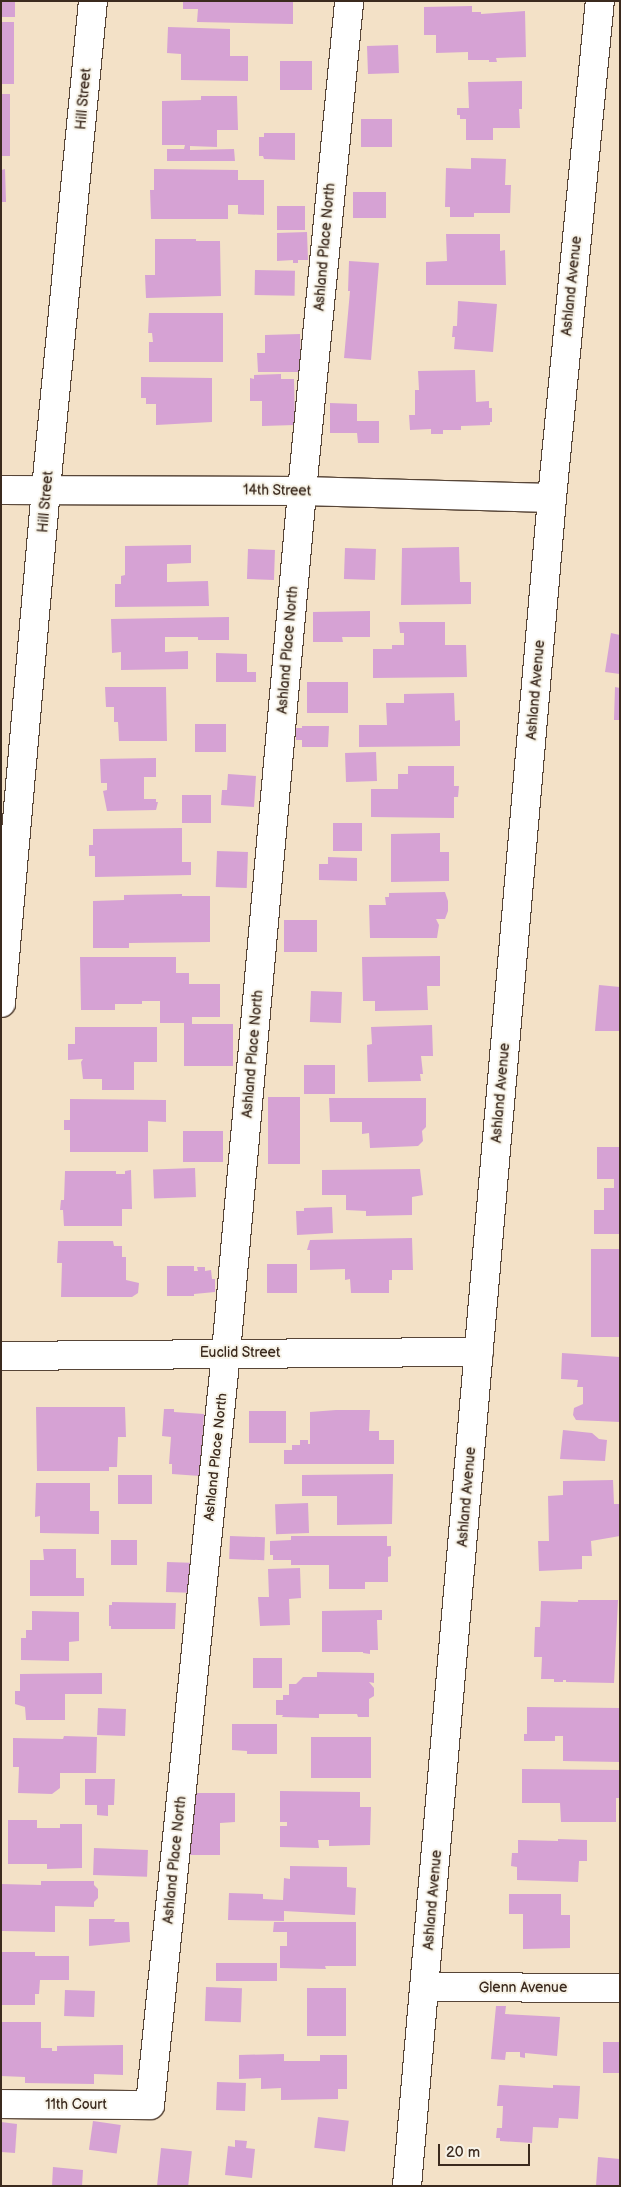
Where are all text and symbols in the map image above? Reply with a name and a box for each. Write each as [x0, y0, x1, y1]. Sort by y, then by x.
street label: Hill Street [73, 67, 95, 131]
street label: Ashland Place North [311, 182, 339, 312]
street label: Ashland Avenue [558, 235, 586, 337]
street label: Hill Street [35, 470, 57, 534]
street label: 14th Street [243, 482, 311, 500]
street label: Ashland Place North [274, 585, 302, 715]
street label: Ashland Avenue [523, 639, 549, 741]
street label: Ashland Place North [239, 989, 267, 1119]
street label: Ashland Avenue [488, 1042, 514, 1144]
street label: Euclid Street [200, 1345, 280, 1361]
street label: Ashland Place North [201, 1392, 231, 1522]
street label: Ashland Avenue [454, 1446, 480, 1548]
street label: Ashland Place North [160, 1795, 190, 1925]
street label: Ashland Avenue [420, 1849, 446, 1951]
street label: Glenn Avenue [479, 1980, 567, 1996]
street label: 11th Court [45, 2097, 107, 2113]
scale bar [441, 2134, 534, 2166]
text: 20 m [446, 2143, 480, 2162]

